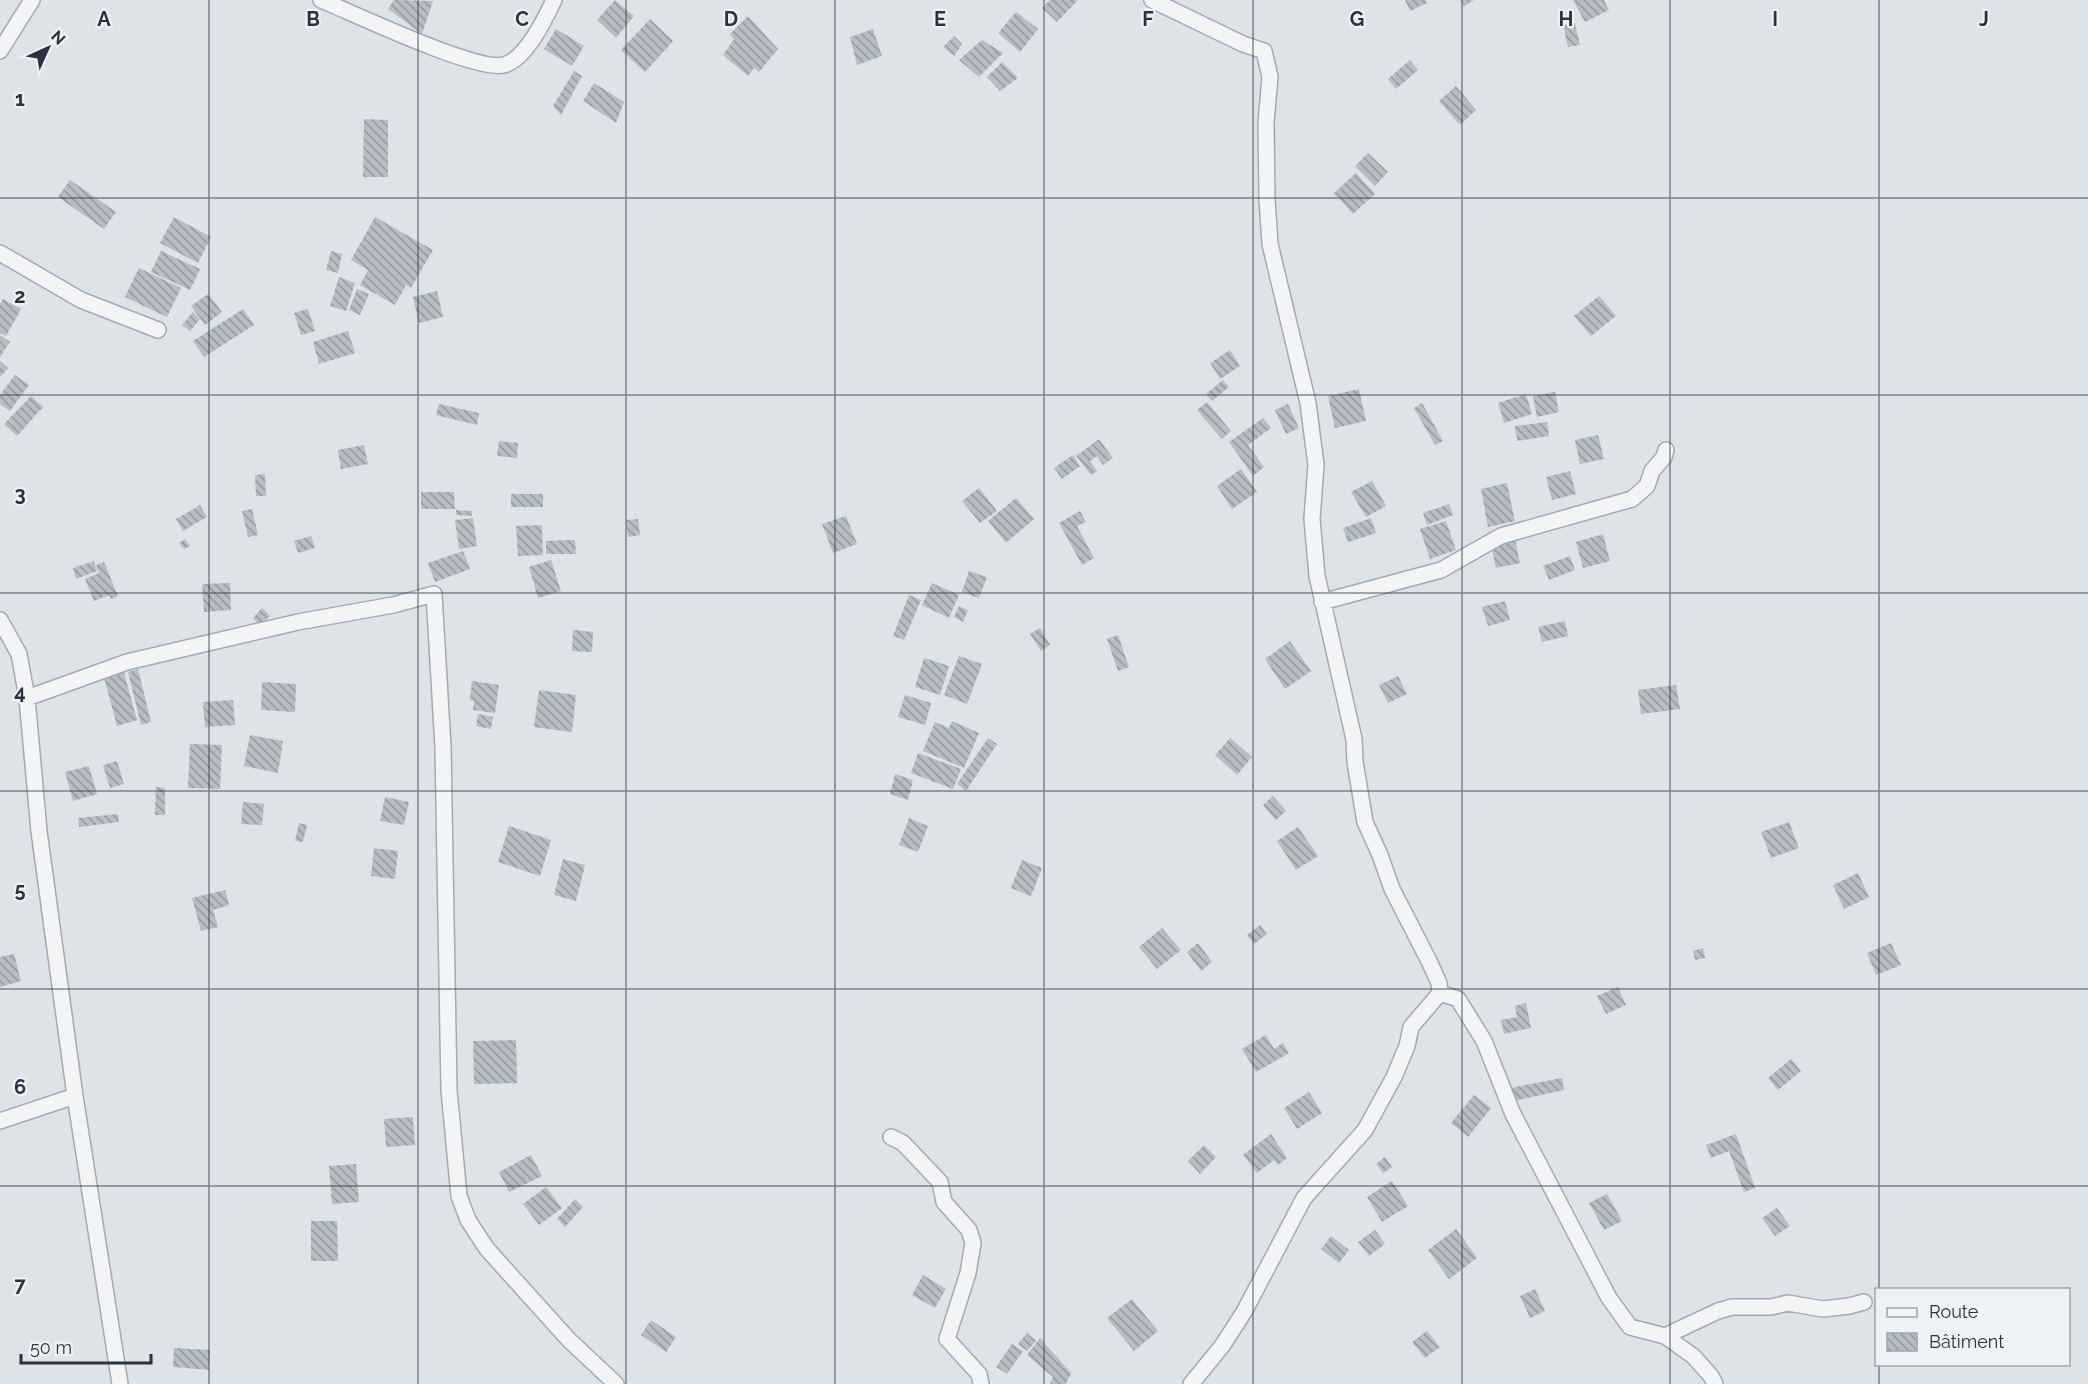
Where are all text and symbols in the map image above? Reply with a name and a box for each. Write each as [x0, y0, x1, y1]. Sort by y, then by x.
text: A [97, 7, 111, 31]
text: B [306, 7, 320, 31]
text: C [515, 7, 529, 31]
text: D [724, 7, 738, 31]
text: E [934, 7, 946, 31]
text: F [1142, 7, 1154, 31]
text: G [1350, 7, 1364, 31]
text: H [1559, 7, 1573, 31]
text: I [1772, 7, 1778, 31]
text: J [1979, 7, 1989, 31]
north arrow [18, 18, 78, 78]
text: N [47, 27, 69, 49]
text: 1 [15, 87, 25, 111]
text: 2 [14, 284, 26, 308]
text: 3 [14, 482, 26, 506]
text: 4 [14, 680, 26, 704]
text: 5 [14, 878, 26, 902]
text: 6 [14, 1075, 26, 1099]
text: 7 [14, 1273, 26, 1297]
legend [1875, 1288, 2070, 1366]
text: Route [1929, 1301, 1979, 1322]
scale bar [21, 1327, 152, 1365]
text: Bâtiment [1929, 1331, 2004, 1352]
text: 50 m [30, 1337, 72, 1358]

